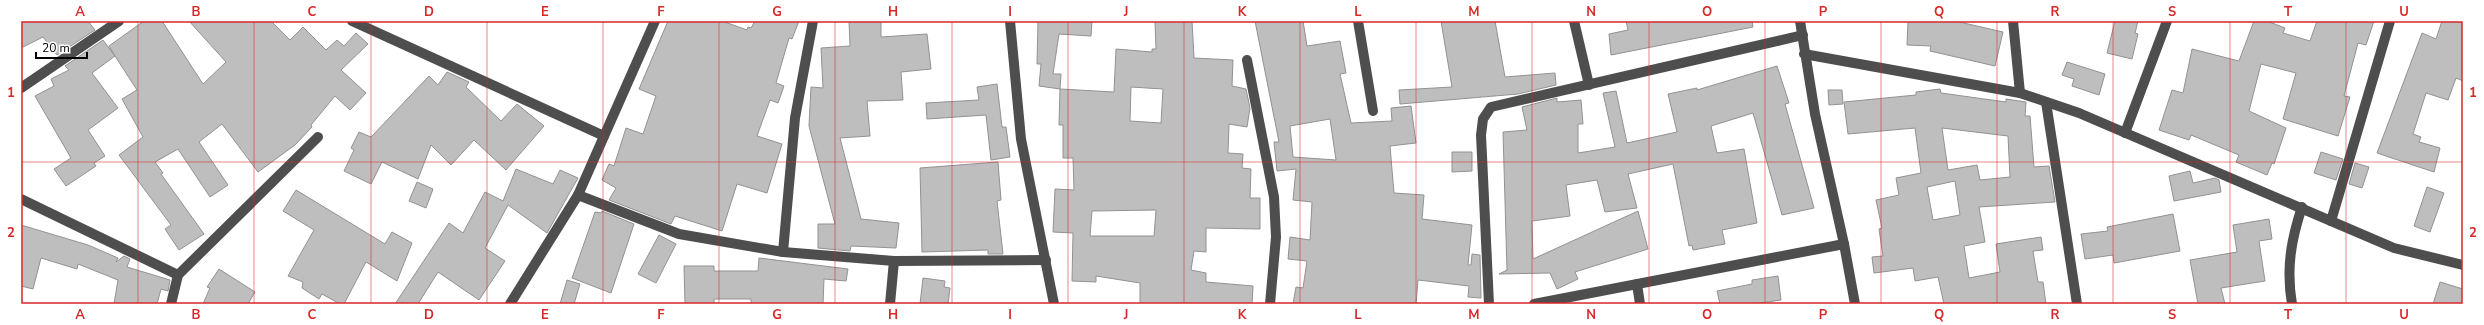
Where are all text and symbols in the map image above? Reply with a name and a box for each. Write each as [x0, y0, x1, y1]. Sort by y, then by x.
text: A [75, 3, 85, 21]
text: B [192, 3, 201, 21]
text: C [308, 3, 317, 21]
text: D [424, 3, 434, 21]
text: E [541, 3, 549, 21]
text: F [657, 3, 665, 21]
text: G [772, 3, 782, 21]
text: H [888, 3, 898, 21]
text: I [1008, 3, 1012, 21]
text: J [1123, 3, 1128, 21]
text: K [1238, 3, 1247, 21]
text: L [1354, 3, 1362, 21]
text: M [1468, 3, 1480, 21]
text: N [1586, 3, 1596, 21]
text: O [1702, 3, 1712, 21]
text: P [1819, 3, 1828, 21]
text: Q [1934, 3, 1944, 21]
text: R [2051, 3, 2060, 21]
text: S [2168, 3, 2176, 21]
text: T [2284, 3, 2293, 21]
text: U [2399, 3, 2409, 21]
scale bar [36, 34, 87, 60]
text: 20 m [42, 40, 70, 56]
text: 1 [7, 84, 15, 102]
text: 1 [2469, 84, 2477, 102]
text: 2 [7, 224, 15, 242]
text: 2 [2469, 224, 2477, 242]
text: A [75, 306, 85, 324]
text: B [192, 306, 201, 324]
text: C [308, 306, 317, 324]
text: D [424, 306, 434, 324]
text: E [541, 306, 549, 324]
text: F [657, 306, 665, 324]
text: G [772, 306, 782, 324]
text: H [888, 306, 898, 324]
text: I [1008, 306, 1012, 324]
text: J [1123, 306, 1128, 324]
text: K [1238, 306, 1247, 324]
text: L [1354, 306, 1362, 324]
text: M [1468, 306, 1480, 324]
text: N [1586, 306, 1596, 324]
text: O [1702, 306, 1712, 324]
text: P [1819, 306, 1828, 324]
text: Q [1934, 306, 1944, 324]
text: R [2051, 306, 2060, 324]
text: S [2168, 306, 2176, 324]
text: T [2284, 306, 2293, 324]
text: U [2399, 306, 2409, 324]

